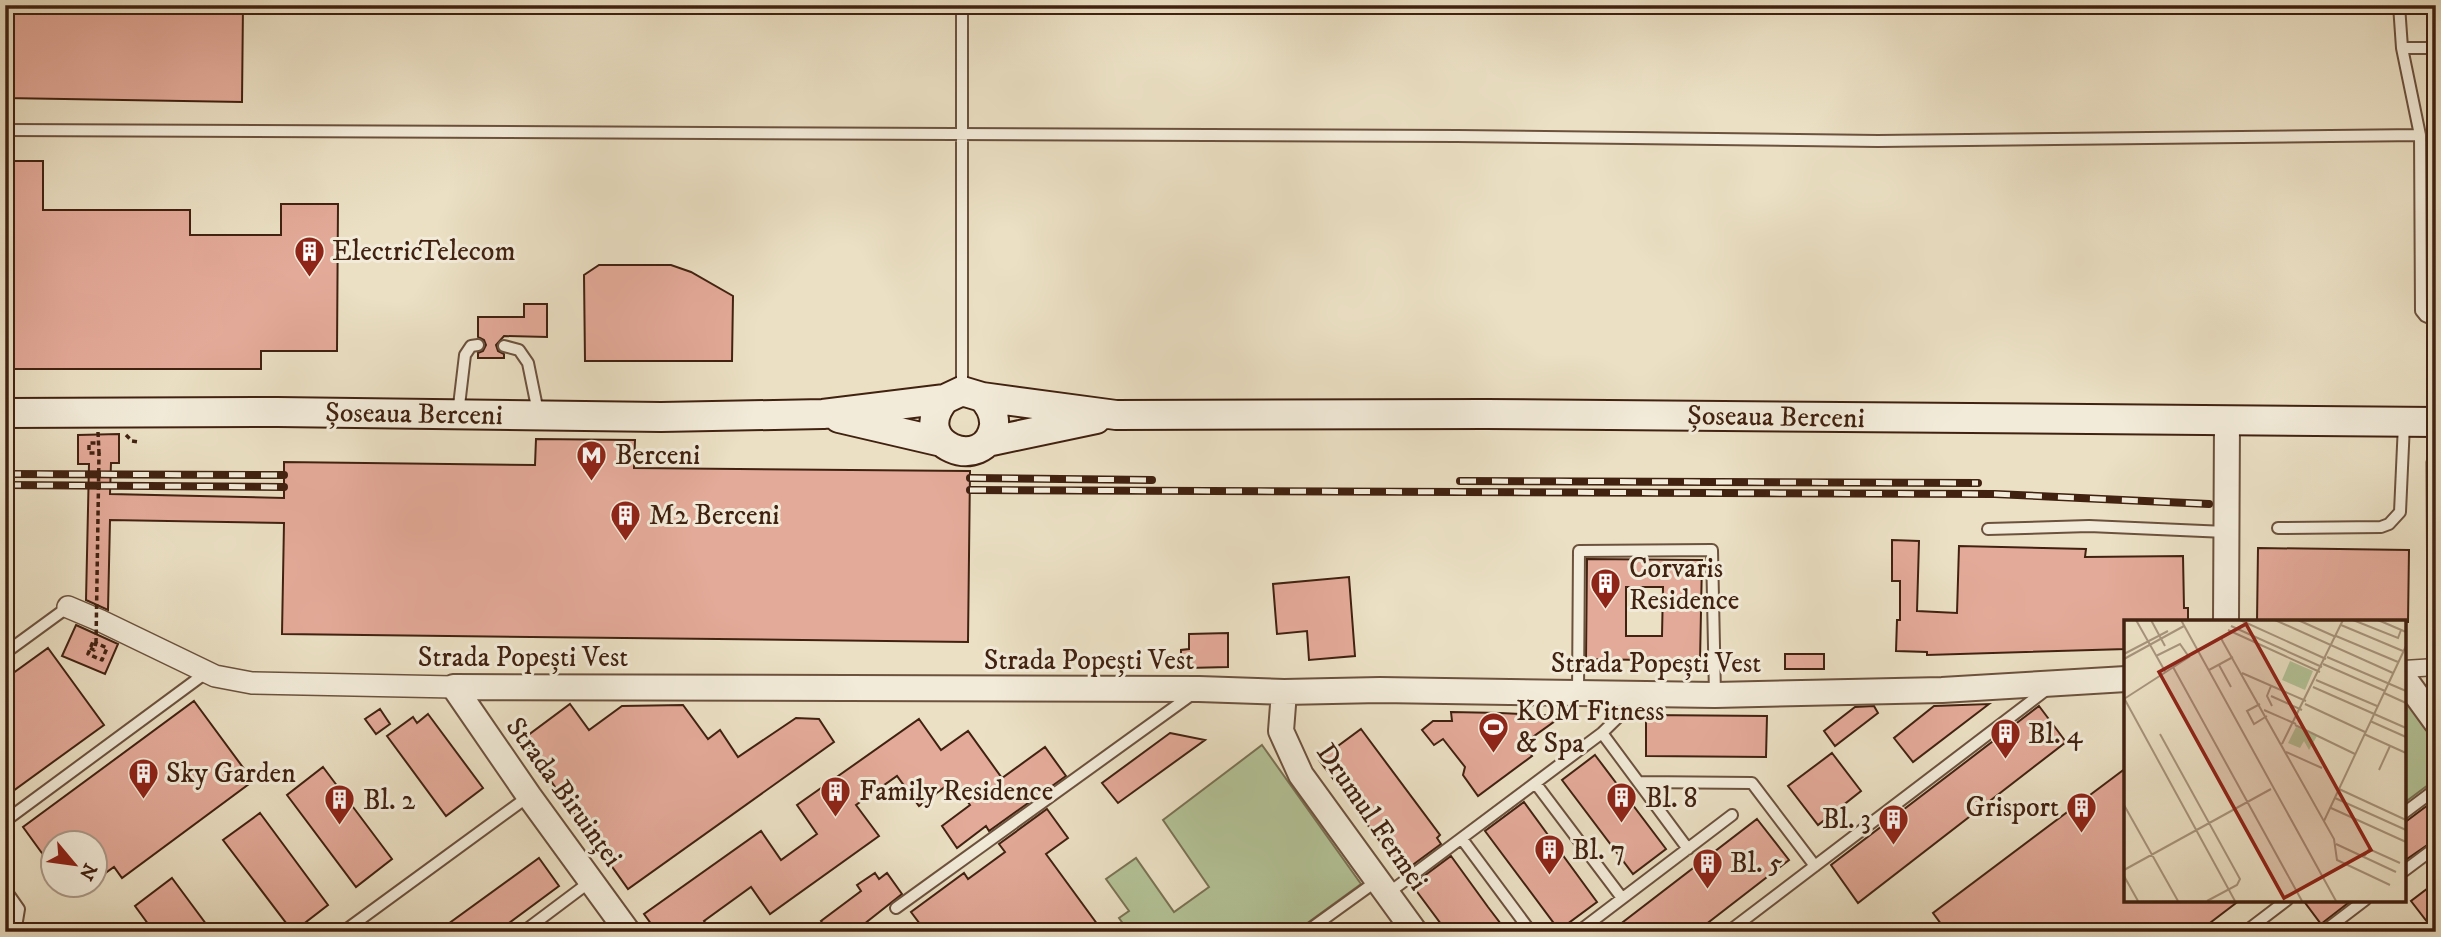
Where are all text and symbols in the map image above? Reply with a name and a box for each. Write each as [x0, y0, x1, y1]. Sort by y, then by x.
building icon: ElectricTelecom [292, 234, 326, 278]
place label: ElectricTelecom [332, 234, 516, 269]
street label: Șoseaua Berceni [325, 395, 503, 433]
street label: Șoseaua Berceni [1687, 398, 1865, 436]
metro station icon: Berceni [575, 438, 609, 482]
place label: Berceni [615, 438, 700, 473]
building icon: M2 Berceni [609, 498, 643, 542]
place label: M2 Berceni [649, 498, 779, 533]
place label: Corvaris Residence [1629, 551, 1739, 618]
building icon: Corvaris Residence [1589, 567, 1623, 611]
inset map [2124, 620, 2406, 902]
street label: Strada Popești Vest [418, 640, 628, 675]
street label: Strada Popești Vest [984, 643, 1194, 678]
street label: Strada Popești Vest [1551, 646, 1761, 681]
place label: KOM Fitness & Spa [1516, 694, 1664, 761]
street label: Strada Biruinței [498, 710, 630, 874]
sports icon: KOM Fitness & Spa [1476, 710, 1510, 754]
building icon: Bl. 4 [1988, 717, 2022, 761]
place label: Bl. 4 [2028, 717, 2084, 752]
street label: Drumul Fermei [1308, 737, 1436, 897]
building icon: Sky Garden [126, 756, 160, 800]
place label: Sky Garden [166, 756, 296, 791]
building icon: Family Residence [819, 774, 853, 818]
place label: Family Residence [859, 774, 1053, 809]
building icon: Bl. 8 [1605, 781, 1639, 825]
place label: Bl. 8 [1645, 781, 1698, 816]
building icon: Bl. 2 [323, 783, 357, 827]
place label: Bl. 2 [363, 783, 416, 818]
place label: Grisport [1965, 790, 2059, 825]
building icon: Grisport [2065, 790, 2099, 834]
place label: Bl. 3 [1822, 802, 1871, 837]
building icon: Bl. 3 [1877, 802, 1911, 846]
north arrow [38, 828, 108, 898]
building icon: Bl. 7 [1532, 833, 1566, 877]
place label: Bl. 7 [1572, 833, 1625, 868]
building icon: Bl. 5 [1690, 846, 1724, 890]
place label: Bl. 5 [1730, 846, 1783, 881]
text: N [74, 859, 101, 884]

